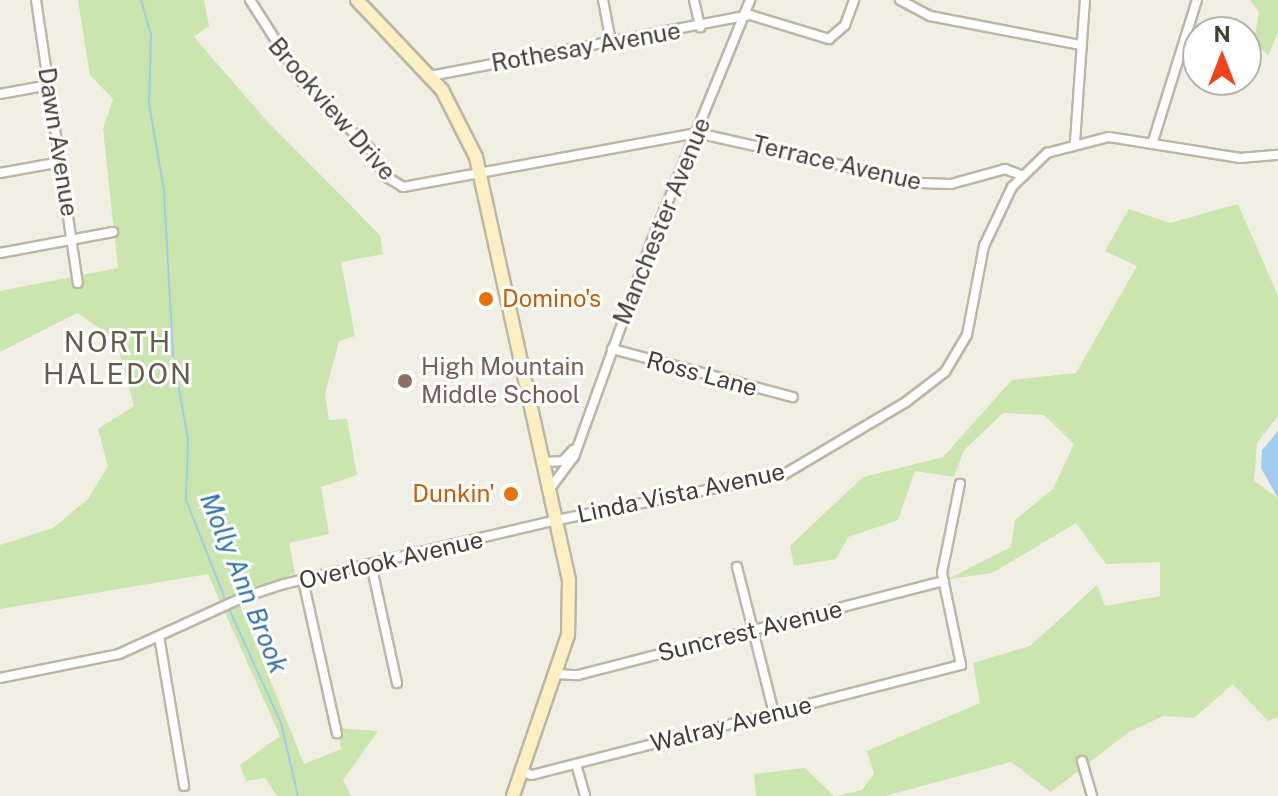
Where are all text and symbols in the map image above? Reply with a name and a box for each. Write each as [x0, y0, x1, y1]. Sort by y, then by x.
street label: Rothesay Avenue [489, 16, 683, 78]
north arrow [1182, 16, 1262, 96]
text: N [1213, 21, 1231, 47]
street label: Brookview Drive [262, 32, 402, 186]
street label: Dawn Avenue [32, 66, 84, 218]
street label: Manchester Avenue [607, 113, 717, 329]
street label: Terrace Avenue [750, 130, 924, 196]
place label: Domino's [502, 285, 601, 313]
marker: Domino's [477, 290, 495, 308]
district label: NORTH HALEDON [43, 325, 193, 391]
street label: Ross Lane [643, 345, 761, 403]
place label: High Mountain Middle School [421, 353, 584, 409]
marker: High Mountain Middle School [396, 372, 414, 390]
street label: Linda Vista Avenue [574, 457, 788, 529]
place label: Dunkin' [412, 480, 495, 508]
marker: Dunkin' [502, 485, 520, 503]
water label: Molly Ann Brook [194, 488, 294, 678]
street label: Overlook Avenue [296, 525, 486, 595]
street label: Suncrest Avenue [655, 594, 845, 668]
street label: Walray Avenue [647, 690, 815, 758]

